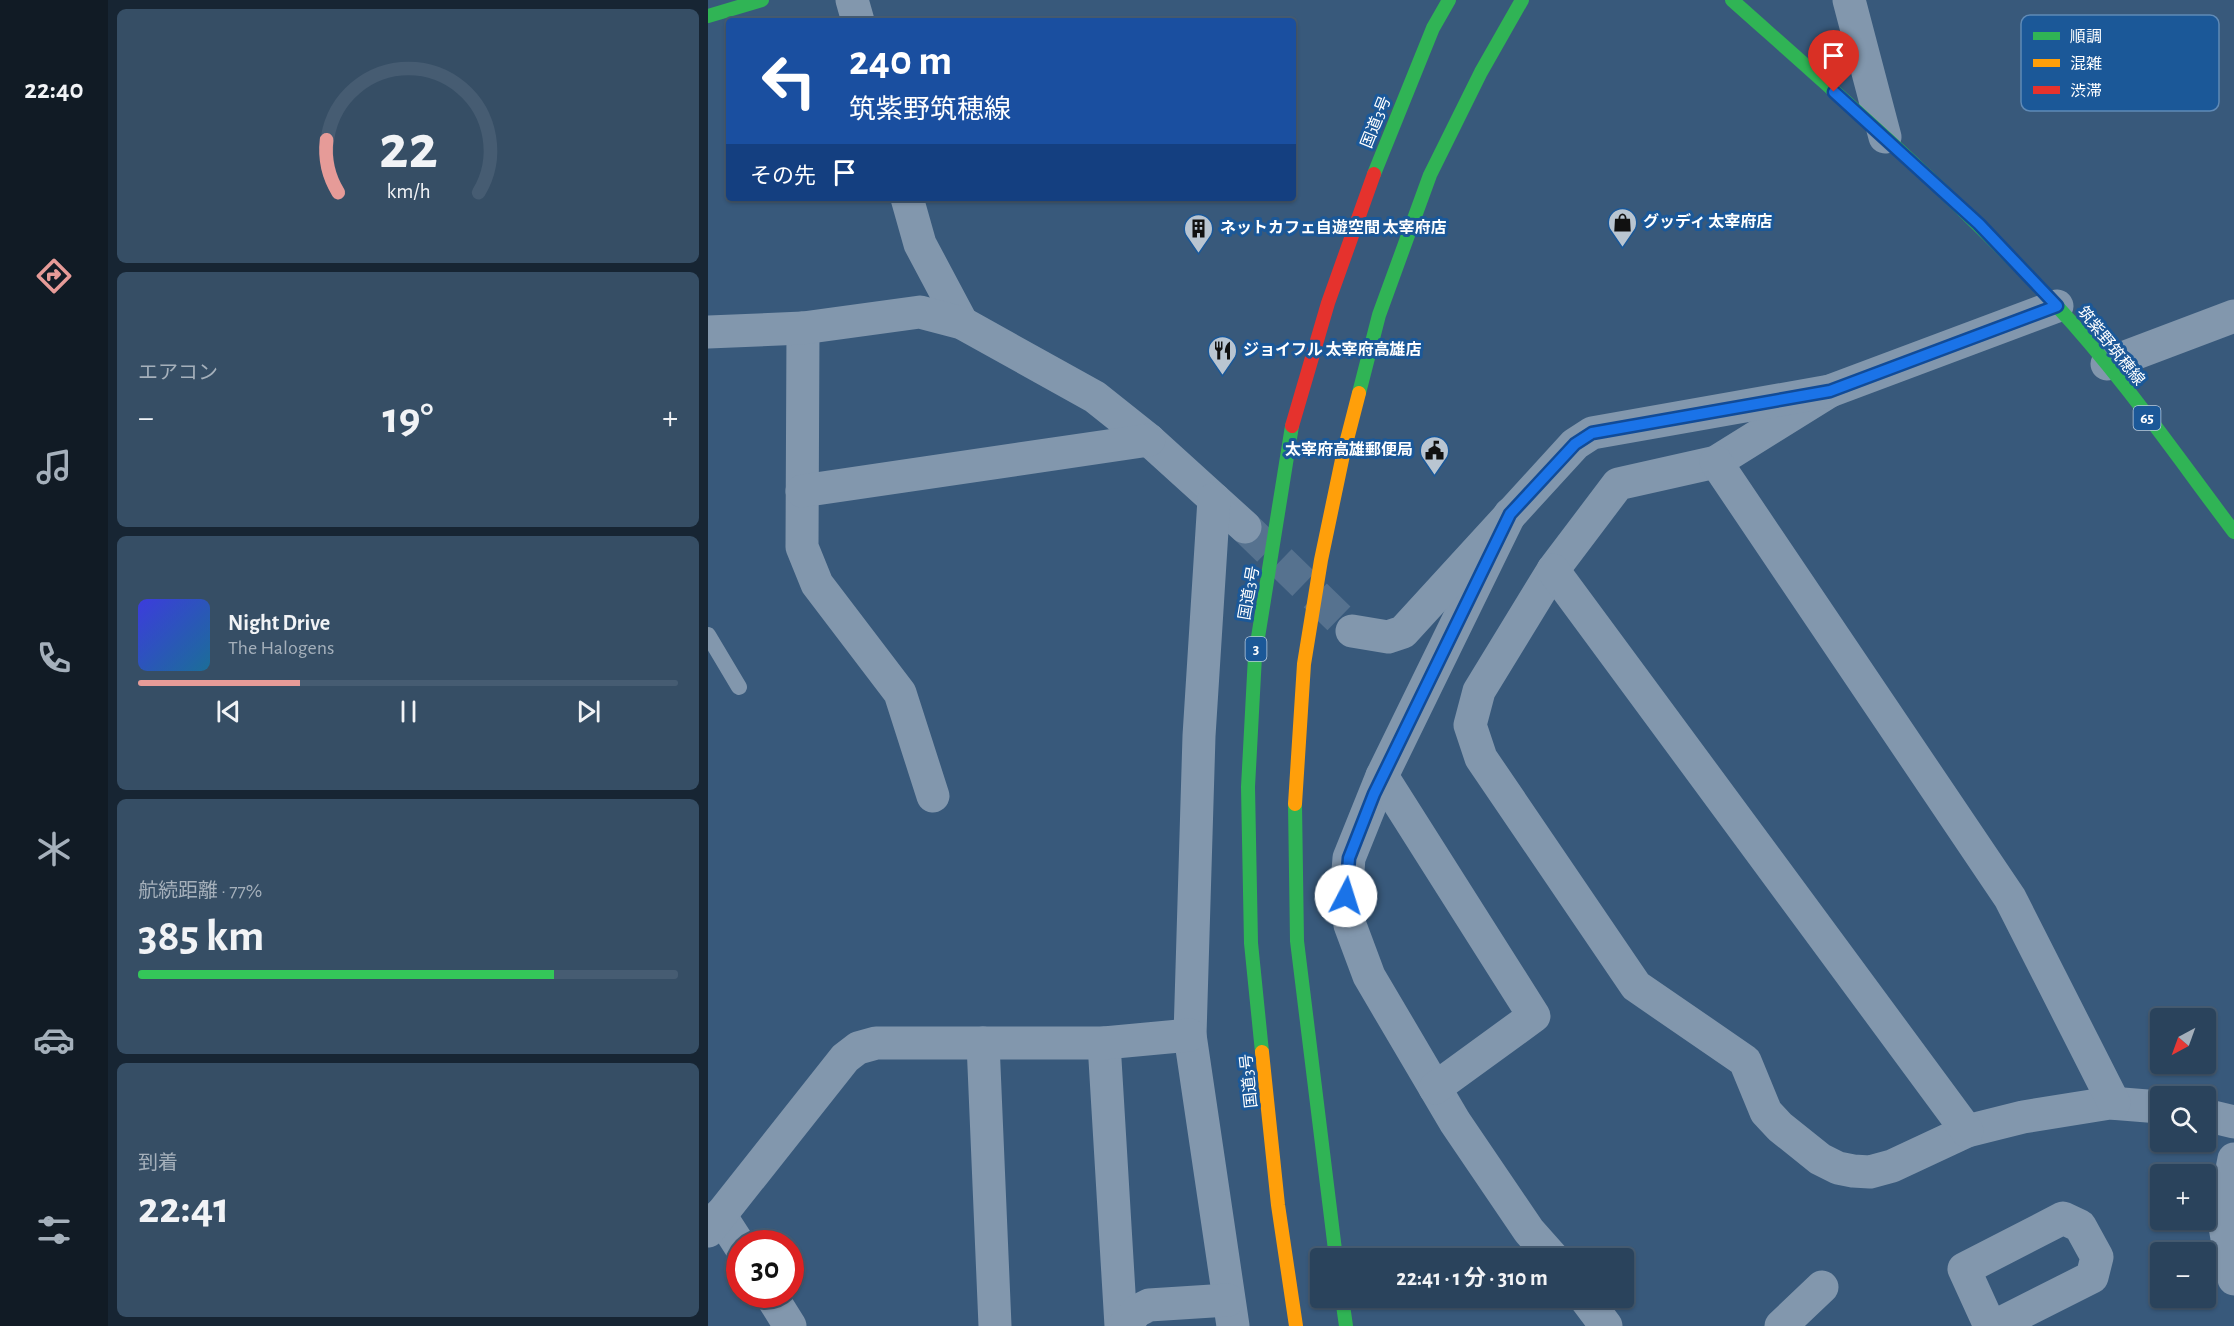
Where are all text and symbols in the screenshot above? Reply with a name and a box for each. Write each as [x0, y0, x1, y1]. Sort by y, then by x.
legend [2021, 15, 2219, 111]
text: 順調 [2070, 29, 2102, 45]
pin [1808, 30, 1859, 92]
icon: arrive [1817, 39, 1850, 72]
text: 240 m [849, 40, 952, 82]
icon: left [750, 42, 828, 120]
text: 混雑 [2070, 55, 2102, 72]
text: 22:40 [24, 76, 84, 103]
text: 渋滞 [2070, 83, 2102, 99]
street label: 国道3号 [1357, 93, 1394, 150]
text: 筑紫野筑穂線 [849, 96, 1011, 123]
text: 22 [379, 117, 437, 179]
icon: arrive [828, 156, 861, 189]
text: その先 [750, 165, 816, 187]
text: km/h [386, 182, 430, 203]
shop icon: グッディ 太宰府店 [1606, 206, 1638, 248]
building icon: ネットカフェ自遊空間 太宰府店 [1183, 212, 1215, 254]
place label: グッディ 太宰府店 [1643, 212, 1772, 230]
place label: ネットカフェ自遊空間 太宰府店 [1220, 218, 1446, 236]
icon: directions [33, 255, 75, 297]
street label: 筑紫野筑穂線 [2075, 303, 2148, 388]
restaurant icon: ジョイフル 太宰府高雄店 [1206, 334, 1238, 376]
place label: ジョイフル 太宰府高雄店 [1243, 341, 1421, 358]
text: エアコン [138, 363, 218, 383]
text: 19° [382, 396, 434, 441]
text: − [138, 402, 154, 435]
text: + [662, 402, 678, 435]
road number: 65 [2134, 406, 2160, 430]
public building icon: 太宰府高雄郵便局 [1418, 434, 1450, 476]
place label: 太宰府高雄郵便局 [1285, 441, 1413, 458]
icon: music [33, 446, 75, 488]
street label: 国道3号 [1235, 565, 1262, 621]
text: Night Drive [228, 612, 330, 634]
icon: phone [33, 637, 75, 679]
road number: 3 [1246, 637, 1266, 661]
text: The Halogens [228, 638, 334, 658]
icon: previous [212, 695, 245, 728]
icon: pause [392, 695, 425, 728]
icon: next [572, 695, 605, 728]
icon: climate [33, 828, 75, 870]
position arrow [1314, 864, 1378, 928]
text: 航続距離 · 77% [138, 881, 262, 901]
text: 385 km [138, 914, 264, 959]
north arrow [2150, 1008, 2216, 1074]
map controls [2150, 1008, 2216, 1308]
icon: car [33, 1019, 75, 1061]
street label: 国道3号 [1237, 1053, 1260, 1109]
button: search [2150, 1086, 2216, 1152]
text: 到着 [138, 1153, 178, 1173]
button: + [2150, 1164, 2216, 1230]
text: 22:41 [138, 1186, 230, 1231]
icon: filters [33, 1209, 75, 1251]
speed limit sign: 30 [726, 1230, 804, 1308]
button: − [2150, 1242, 2216, 1308]
text: 22:41 · 1 分 · 310 m [1396, 1267, 1548, 1289]

